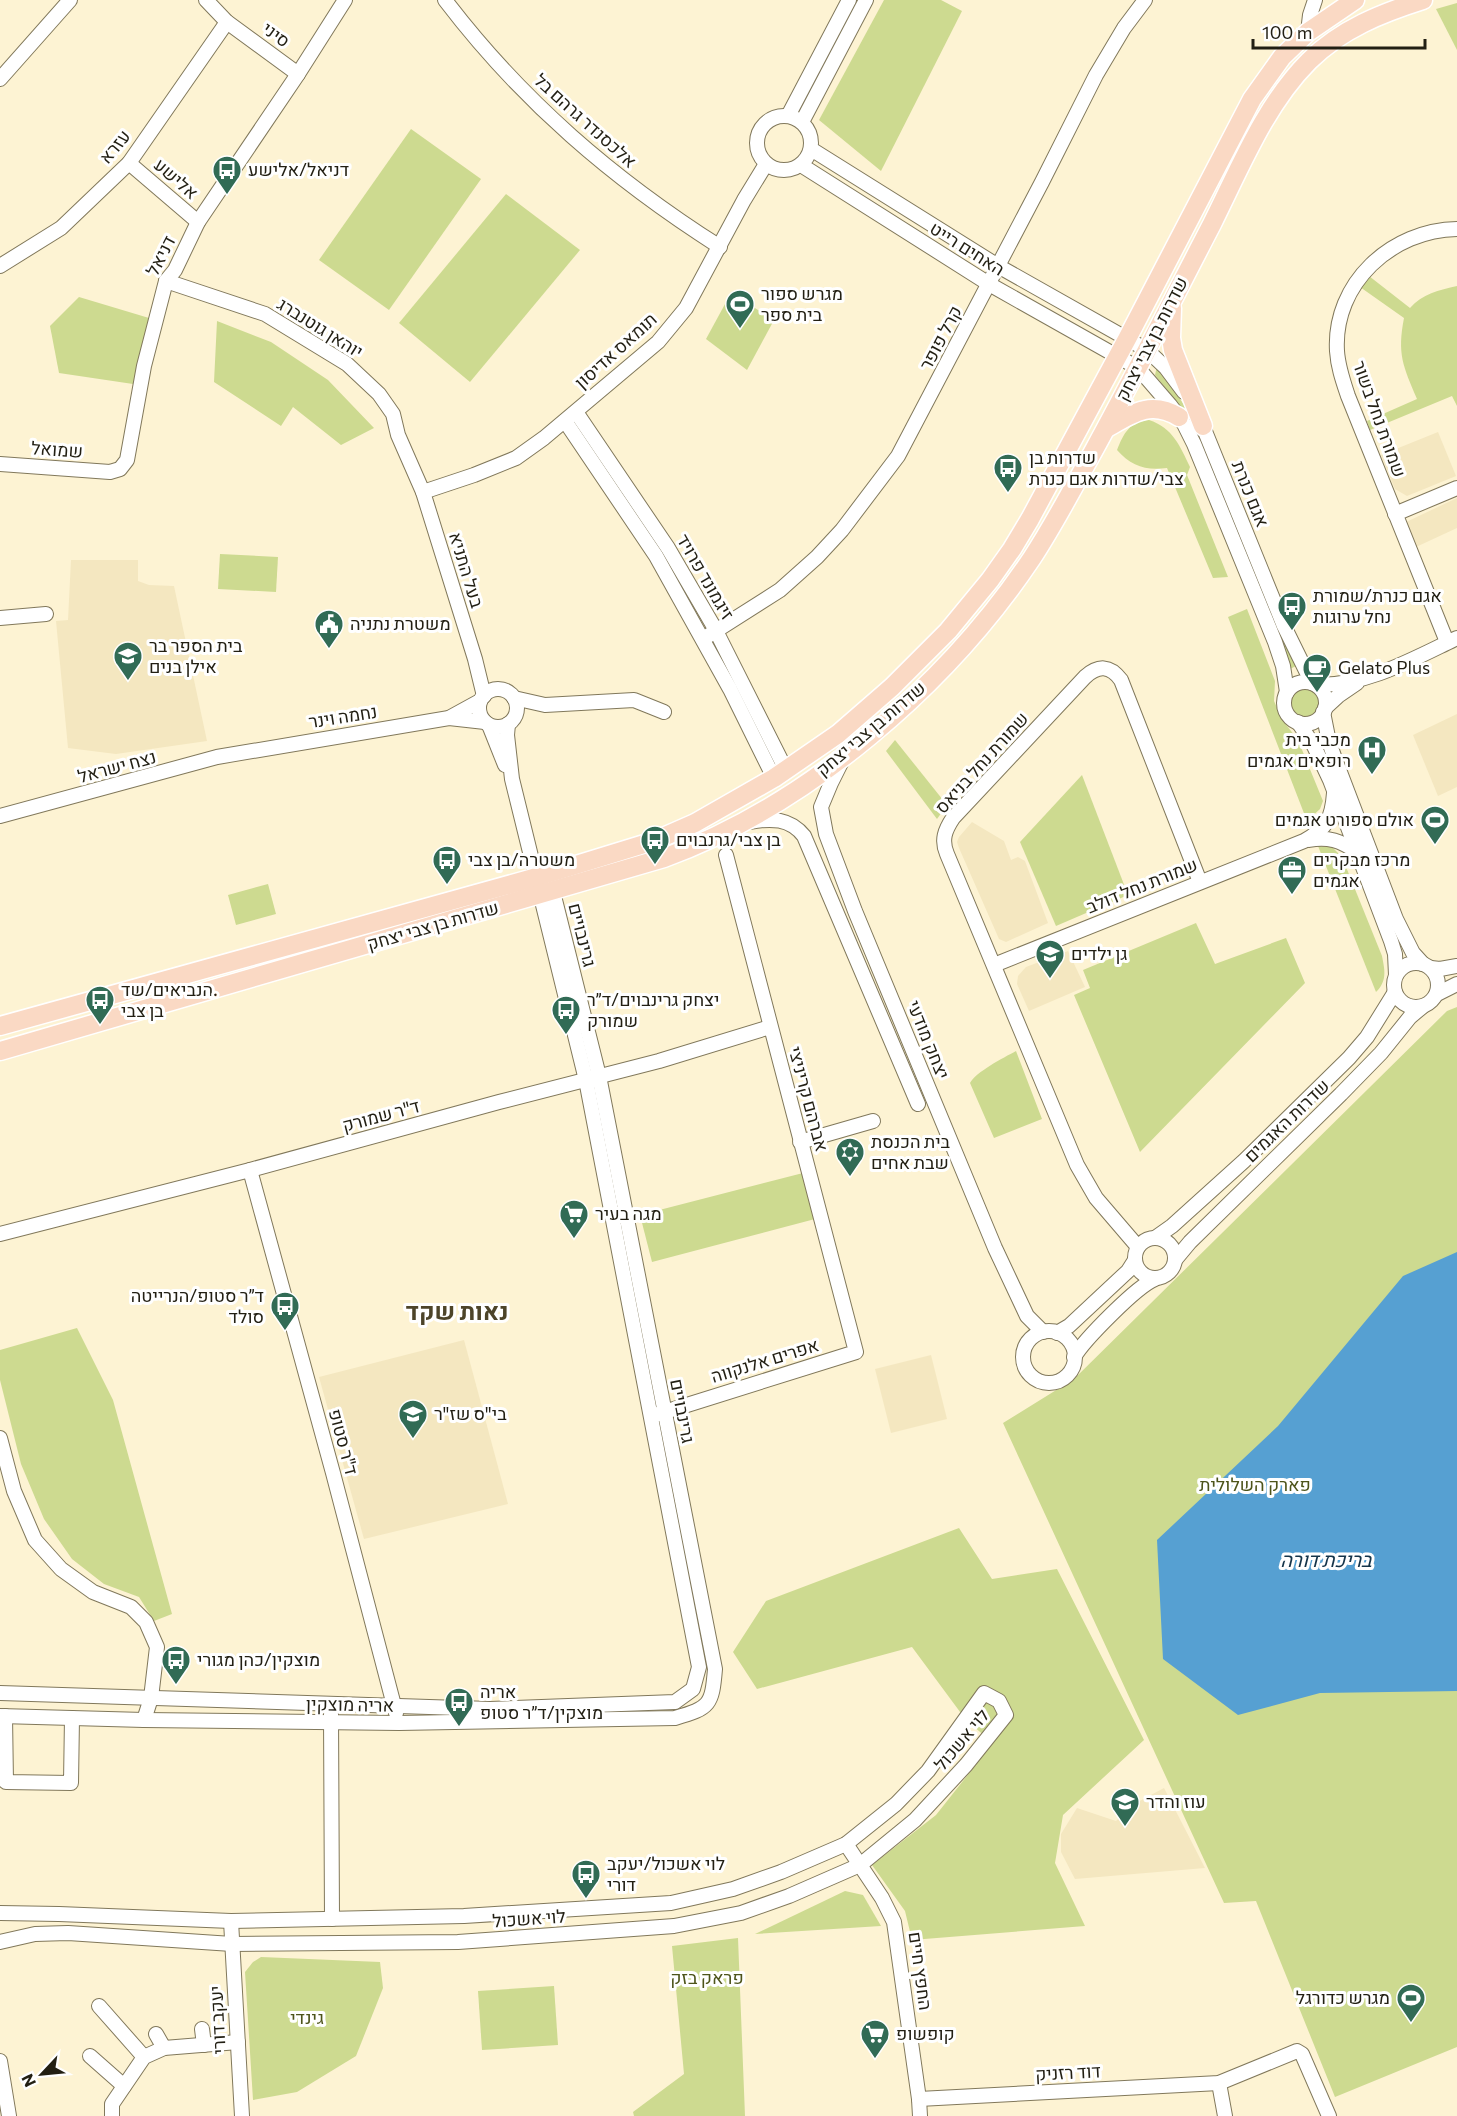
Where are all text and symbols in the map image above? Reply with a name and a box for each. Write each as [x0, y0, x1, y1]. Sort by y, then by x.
scale bar [1253, 12, 1426, 50]
street label: סיני [258, 17, 295, 52]
text: 100 m [1262, 21, 1312, 43]
street label: אלכסנדר גרהם בל [530, 69, 641, 172]
street label: עזרא [94, 125, 135, 168]
street label: אלישע [150, 153, 203, 203]
bus stop icon: דניאל/אלישע [211, 154, 243, 196]
place label: דניאל/אלישע [248, 158, 349, 180]
street label: האחים רייט [926, 217, 1009, 280]
street label: דניאל [141, 232, 179, 279]
street label: שדרות בן צבי יצחק [1110, 273, 1192, 404]
place label: מגרש ספור בית ספר [761, 282, 843, 325]
sports icon: מגרש ספור בית ספר [724, 288, 756, 330]
street label: יוהאן גוטנברג [274, 292, 367, 362]
street label: קרל פופר [914, 302, 966, 373]
street label: תומאס אדיסון [570, 308, 661, 393]
street label: שמורת נחל בשור [1349, 357, 1411, 480]
street label: שמואל [30, 436, 84, 462]
place label: שדרות בן צבי/שדרות אגם כנרת [1029, 446, 1184, 489]
bus stop icon: שדרות בן צבי/שדרות אגם כנרת [992, 452, 1024, 494]
street label: אגם כנרת [1228, 457, 1274, 530]
street label: בעל התניא [445, 529, 489, 611]
street label: זיגמונד פרויד [673, 530, 739, 623]
place label: אגם כנרת/שמורת נחל ערוגות [1313, 584, 1442, 627]
bus stop icon: אגם כנרת/שמורת נחל ערוגות [1276, 590, 1308, 632]
public building icon: משטרת נתניה [313, 608, 345, 650]
place label: משטרת נתניה [350, 612, 451, 634]
place label: בית הספר בר אילן בנים [149, 634, 243, 677]
school or university icon: בית הספר בר אילן בנים [112, 640, 144, 682]
cafe icon: Gelato Plus [1301, 652, 1333, 694]
place label: Gelato Plus [1338, 656, 1430, 678]
street label: שדרות בן צבי יצחק [811, 676, 930, 780]
street label: נחמה וינר [307, 700, 379, 732]
street label: שמורת נחל בניאס [930, 707, 1033, 818]
place label: מכבי בית רופאים אגמים [1247, 728, 1351, 771]
hospital icon: מכבי בית רופאים אגמים [1356, 734, 1388, 776]
street label: נצח ישראל [75, 745, 158, 787]
sports icon: אולם ספורט אגמים [1419, 804, 1451, 846]
place label: אולם ספורט אגמים [1275, 808, 1414, 830]
bus stop icon: בן צבי/גרנבוים [639, 824, 671, 866]
place label: בן צבי/גרנבוים [676, 828, 781, 850]
bus stop icon: משטרה/בן צבי [431, 844, 463, 886]
place label: משטרה/בן צבי [468, 848, 575, 870]
place label: מרכז מבקרים אגמים [1313, 848, 1411, 891]
street label: שמורת נחל דולב [1083, 853, 1200, 917]
office icon: מרכז מבקרים אגמים [1276, 854, 1308, 896]
street label: שדרות בן צבי יצחק [364, 896, 501, 954]
street label: גרינבויים [564, 901, 601, 969]
school or university icon: גן ילדים [1034, 938, 1066, 980]
place label: גן ילדים [1071, 942, 1128, 964]
place label: הנביאים/שד. בן צבי [121, 978, 217, 1021]
bus stop icon: הנביאים/שד. בן צבי [84, 984, 116, 1026]
place label: יצחק גרינבוים/ד״ר שמורק [587, 988, 719, 1031]
bus stop icon: יצחק גרינבוים/ד״ר שמורק [550, 994, 582, 1036]
street label: יצחק מודעי [903, 997, 955, 1082]
street label: אברהם קריניצי [784, 1044, 834, 1154]
street label: שדרות האגמים [1239, 1074, 1333, 1166]
street label: ד"ר שמורק [340, 1094, 422, 1136]
place label: בית הכנסת שבת אחים [871, 1130, 951, 1173]
synagogue icon: בית הכנסת שבת אחים [834, 1136, 866, 1178]
supermarket icon: מגה בעיר [558, 1198, 590, 1240]
place label: מגה בעיר [595, 1202, 662, 1224]
place label: ד״ר סטופ/הנרייטה סולד [131, 1284, 264, 1327]
bus stop icon: ד״ר סטופ/הנרייטה סולד [269, 1290, 301, 1332]
district label: נאות שקד [406, 1296, 509, 1325]
street label: אפרים אלנקווה [708, 1333, 821, 1387]
street label: גרינבויים [666, 1377, 700, 1445]
school or university icon: בי"ס שז"ר [397, 1398, 429, 1440]
place label: בי"ס שז"ר [434, 1402, 507, 1424]
street label: ד"ר סטופ [325, 1406, 363, 1477]
park label: פארק השלולית [1199, 1473, 1311, 1495]
water label: בריכת דורה [1280, 1547, 1372, 1571]
bus stop icon: מוצקין/כהן מגורי [160, 1644, 192, 1686]
place label: מוצקין/כהן מגורי [197, 1648, 320, 1670]
place label: אריה מוצקין/ד״ר סטופ [480, 1680, 603, 1723]
bus stop icon: אריה מוצקין/ד״ר סטופ [443, 1686, 475, 1728]
street label: אריה מוצקין [306, 1692, 394, 1716]
street label: לוי אשכול [929, 1704, 993, 1775]
school or university icon: עוז והדר [1109, 1786, 1141, 1828]
place label: עוז והדר [1146, 1790, 1206, 1812]
place label: לוי אשכול/יעקב דורי [607, 1852, 725, 1895]
bus stop icon: לוי אשכול/יעקב דורי [570, 1858, 602, 1900]
street label: לוי אשכול [491, 1904, 566, 1932]
street label: החפץ חיים [905, 1930, 937, 2012]
park label: פראק בזק [670, 1966, 744, 1988]
sports icon: מגרש כדורגל [1395, 1982, 1427, 2024]
street label: יעקב דורי [204, 1985, 230, 2055]
place label: מגרש כדורגל [1296, 1986, 1390, 2008]
park label: גינדי [290, 2006, 324, 2028]
supermarket icon: קופשופ [859, 2018, 891, 2060]
place label: קופשופ [896, 2022, 955, 2044]
north arrow [12, 2044, 72, 2104]
street label: דוד רזניק [1034, 2059, 1101, 2085]
text: N [17, 2071, 39, 2090]

